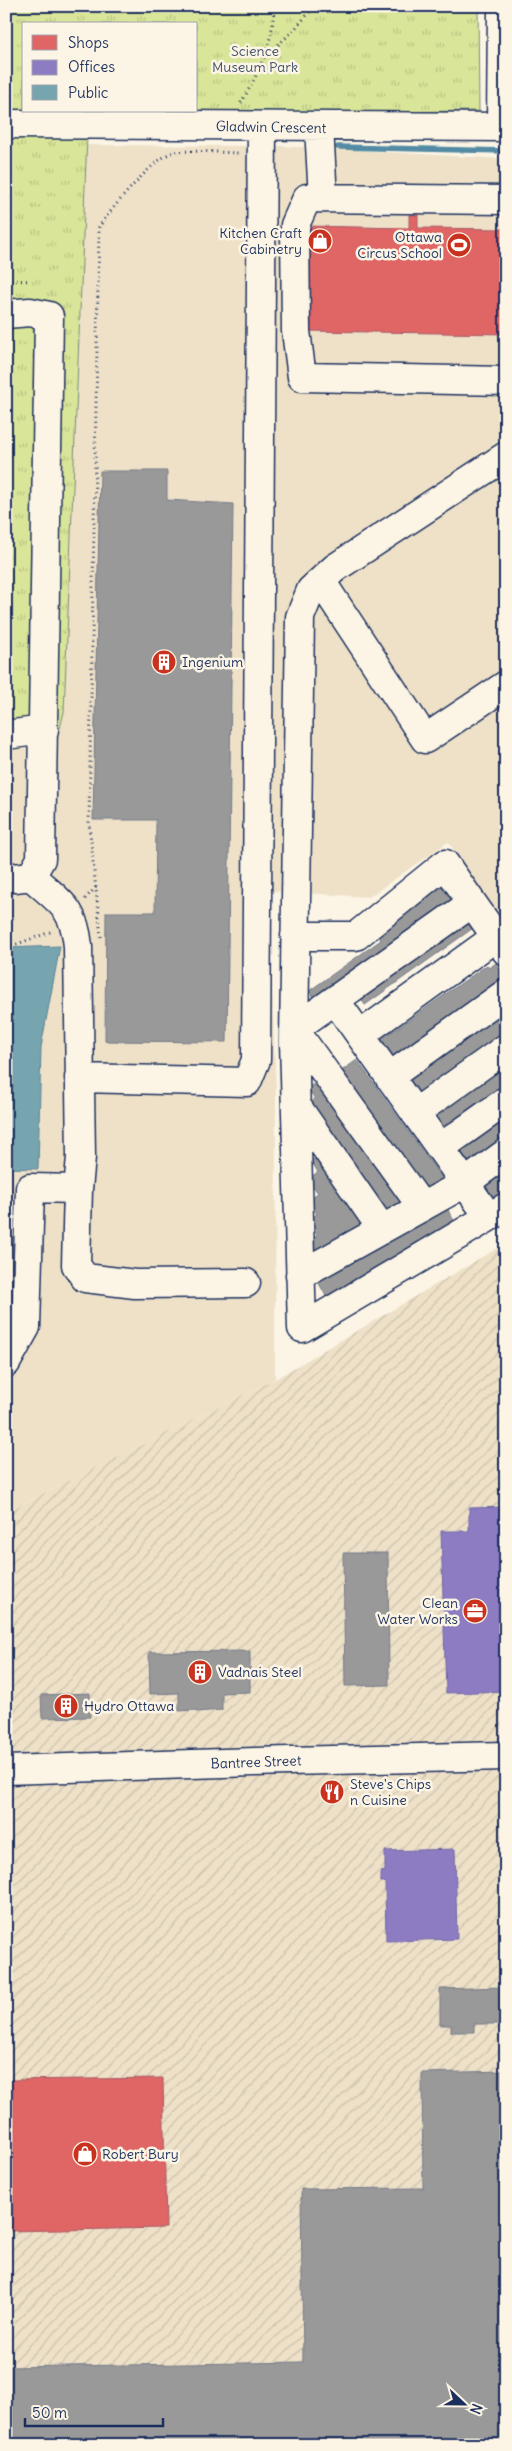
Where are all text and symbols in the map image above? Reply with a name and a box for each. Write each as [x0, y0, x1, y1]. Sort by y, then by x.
legend [22, 22, 198, 112]
text: Shops [68, 33, 109, 52]
park label: Science Museum Park [212, 42, 298, 76]
text: Offices [68, 57, 115, 76]
text: Public [68, 83, 109, 102]
street label: Gladwin Crescent [216, 117, 327, 137]
place label: Kitchen Craft Cabinetry [219, 224, 302, 258]
shop icon: Kitchen Craft Cabinetry [307, 228, 333, 254]
place label: Ottawa Circus School [357, 228, 442, 262]
sports icon: Ottawa Circus School [446, 232, 472, 258]
building icon: Ingenium [151, 649, 177, 675]
place label: Ingenium [182, 653, 243, 671]
place label: Clean Water Works [377, 1594, 458, 1628]
office icon: Clean Water Works [462, 1598, 488, 1624]
building icon: Vadnais Steel [187, 1659, 213, 1685]
place label: Vadnais Steel [218, 1663, 302, 1681]
building icon: Hydro Ottawa [53, 1693, 79, 1719]
place label: Hydro Ottawa [84, 1697, 174, 1715]
street label: Bantree Street [210, 1751, 302, 1773]
place label: Steve's Chips n Cuisine [350, 1775, 431, 1809]
restaurant icon: Steve's Chips n Cuisine [319, 1779, 345, 1805]
shop icon: Robert Bury [72, 2141, 98, 2167]
place label: Robert Bury [102, 2145, 179, 2163]
north arrow [440, 2378, 490, 2428]
scale bar [25, 2396, 162, 2428]
text: N [466, 2401, 486, 2417]
text: 50 m [32, 2403, 67, 2422]

